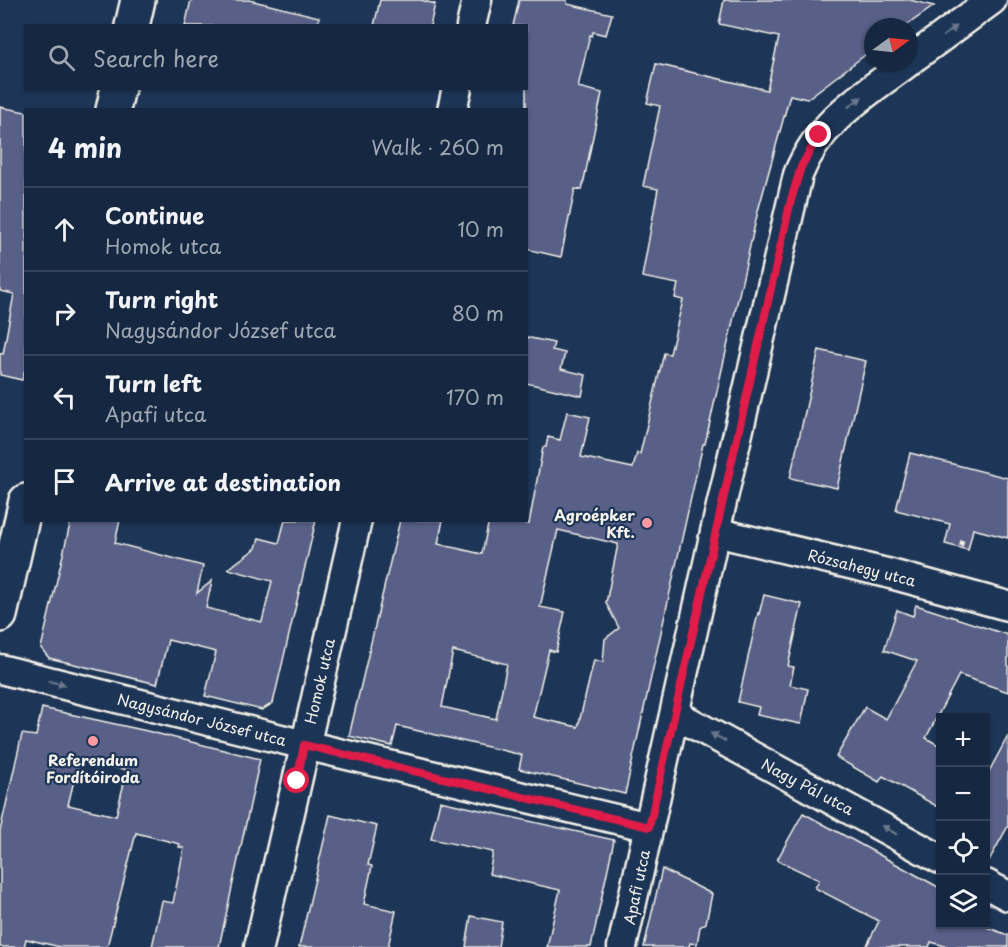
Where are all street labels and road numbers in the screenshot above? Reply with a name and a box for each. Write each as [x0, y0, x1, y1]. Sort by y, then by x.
street label: Rózsahegy utca [806, 542, 919, 592]
street label: Homok utca [298, 635, 340, 726]
street label: Nagysándor József utca [115, 687, 289, 751]
street label: Nagy Pál utca [758, 752, 859, 820]
street label: Apafi utca [617, 847, 655, 927]

